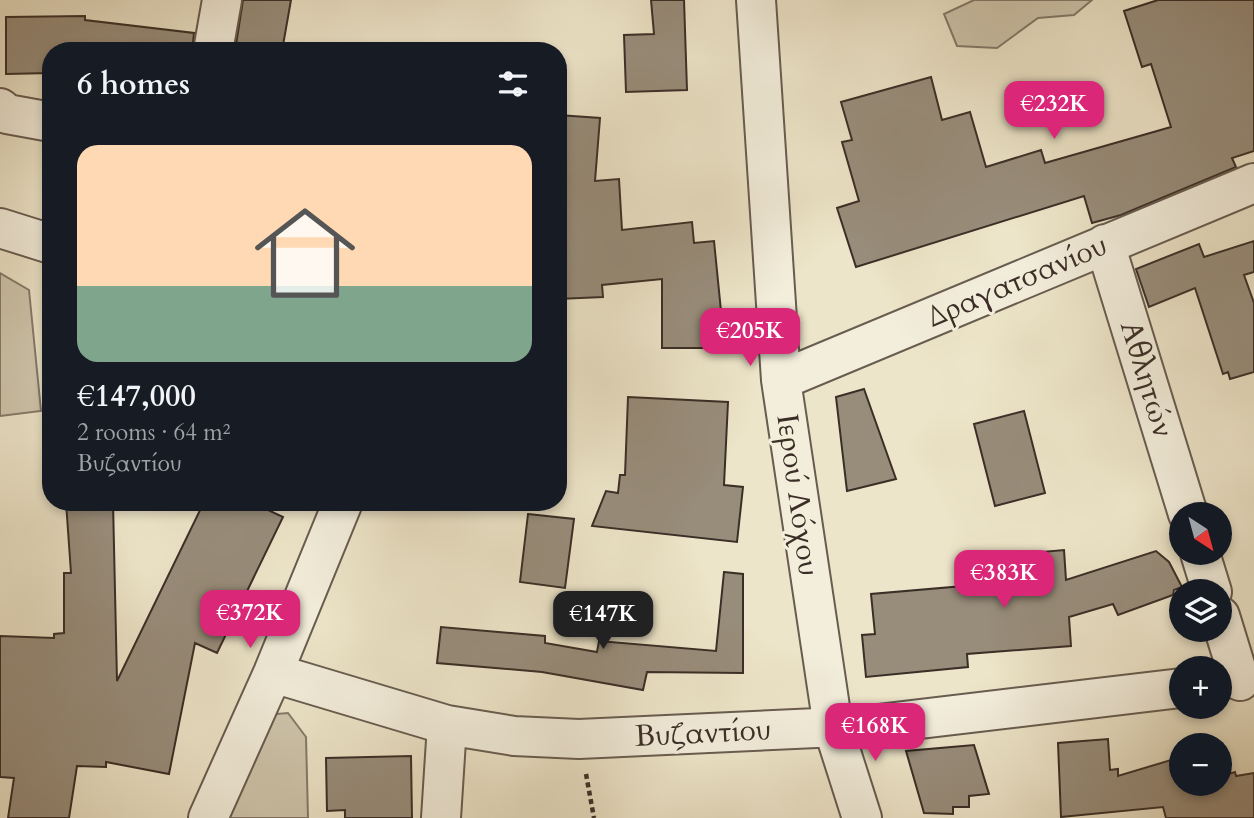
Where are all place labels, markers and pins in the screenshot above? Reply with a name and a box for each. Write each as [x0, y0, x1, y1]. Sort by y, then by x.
pin: €232K [1005, 82, 1103, 141]
pin: €205K [701, 308, 799, 368]
pin: €383K [955, 550, 1053, 610]
pin: €372K [201, 590, 299, 650]
pin: €147K [554, 592, 652, 651]
pin: €168K [826, 704, 924, 763]

